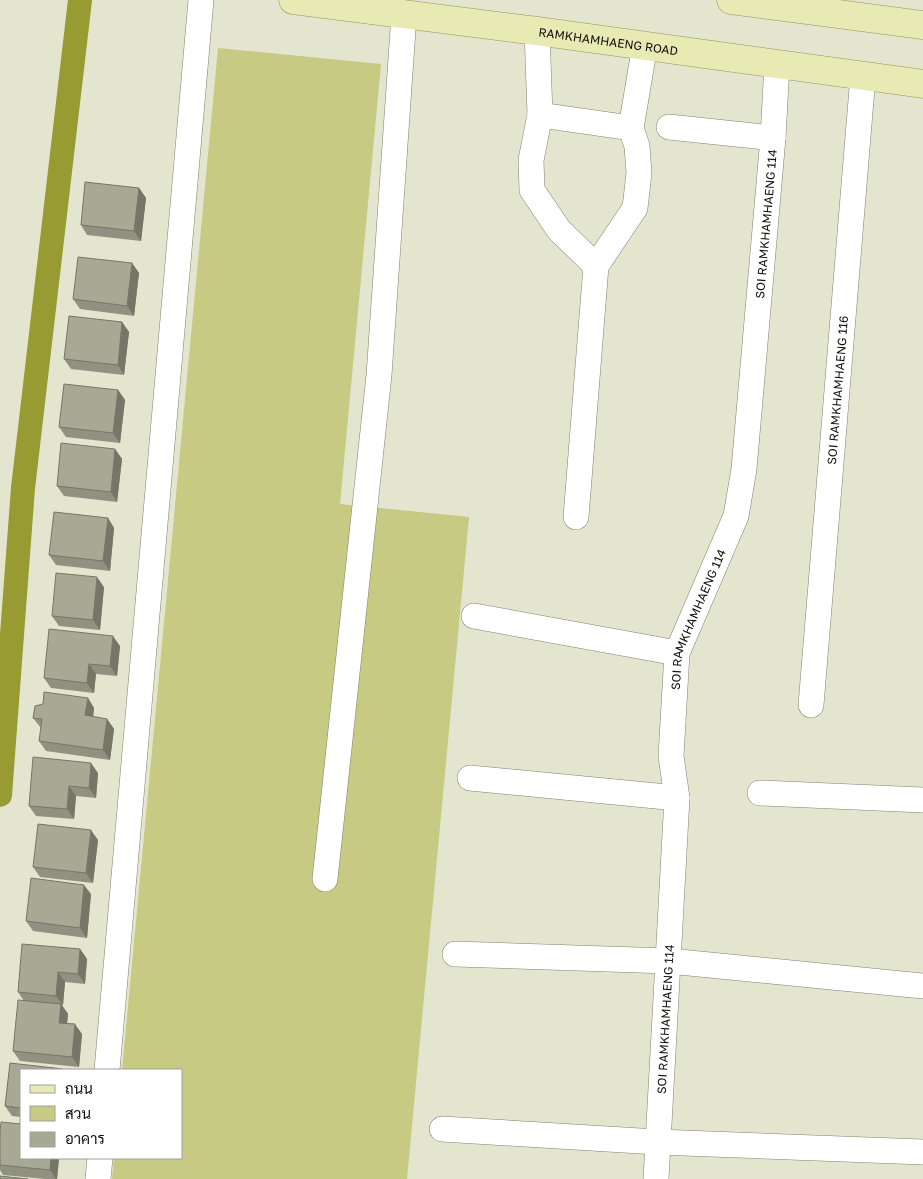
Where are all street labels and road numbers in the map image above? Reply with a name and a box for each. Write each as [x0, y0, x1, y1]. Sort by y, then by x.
street label: RAMKHAMHAENG ROAD [538, 24, 679, 58]
street label: SOI RAMKHAMHAENG 114 [751, 149, 779, 299]
street label: SOI RAMKHAMHAENG 116 [823, 315, 851, 465]
street label: SOI RAMKHAMHAENG 114 [667, 547, 728, 690]
street label: SOI RAMKHAMHAENG 114 [653, 944, 676, 1094]

